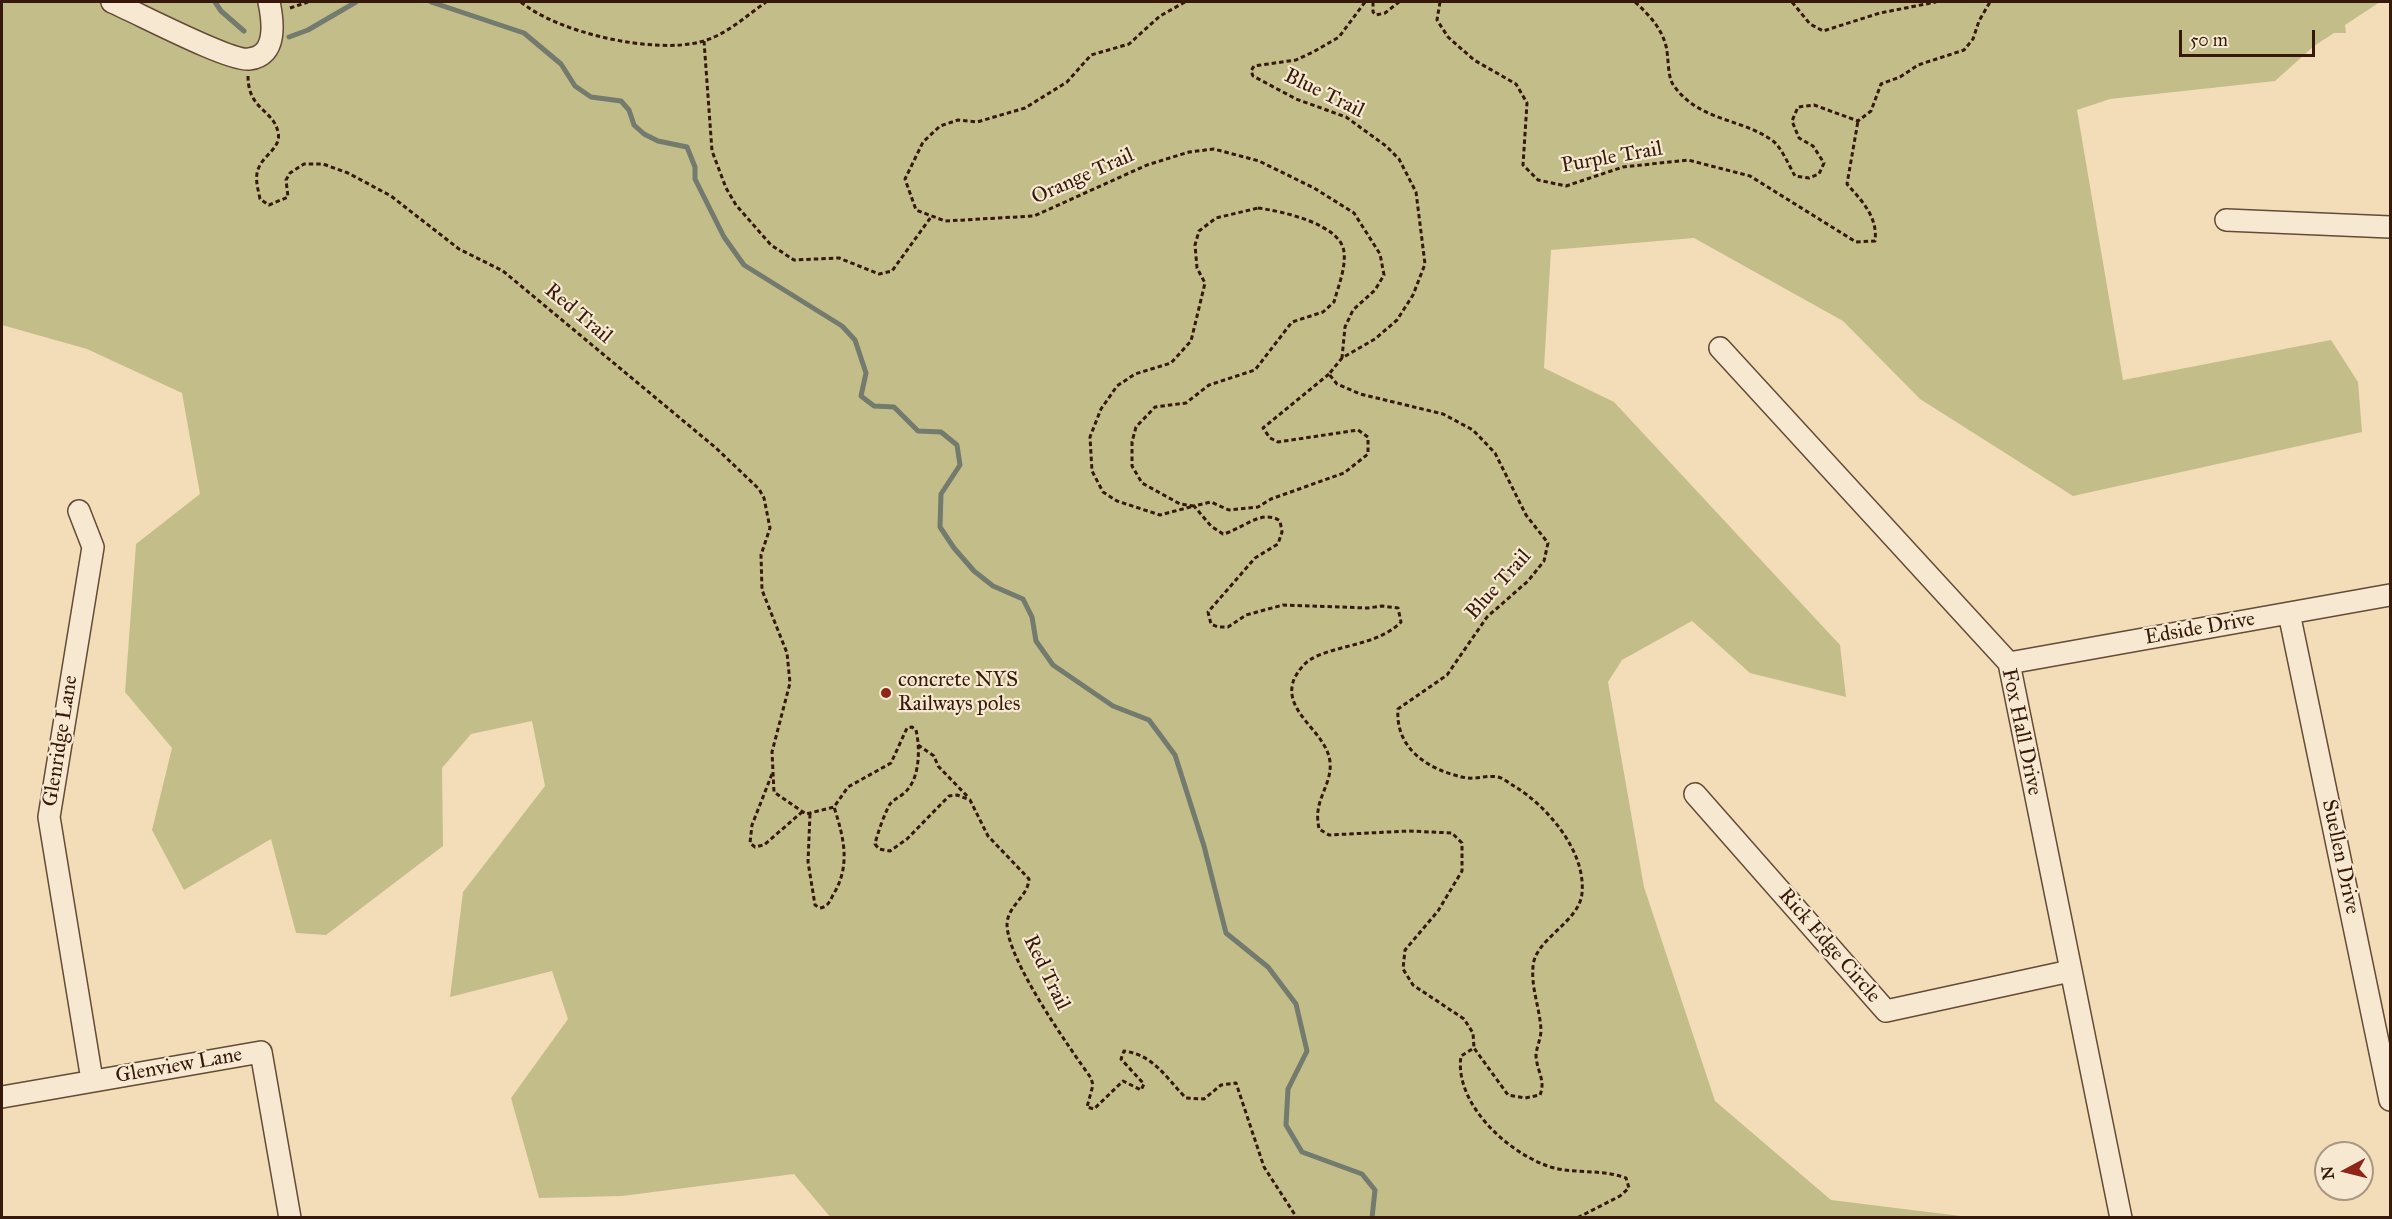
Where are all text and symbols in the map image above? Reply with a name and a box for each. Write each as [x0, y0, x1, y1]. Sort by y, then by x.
scale bar [2182, 18, 2318, 56]
text: 50 m [2190, 29, 2228, 51]
street label: Blue Trail [1280, 64, 1368, 124]
street label: Purple Trail [1559, 137, 1665, 179]
street label: Orange Trail [1028, 143, 1138, 211]
street label: Red Trail [539, 278, 617, 350]
street label: Blue Trail [1461, 545, 1537, 625]
street label: Edside Drive [2143, 607, 2257, 651]
street label: Fox Hall Drive [1995, 666, 2047, 798]
place label: concrete NYS Railways poles [898, 668, 1020, 718]
street label: Glenridge Lane [38, 673, 84, 809]
marker: concrete NYS Railways poles [879, 686, 893, 700]
street label: Suellen Drive [2316, 797, 2364, 917]
street label: Rick Edge Circle [1772, 884, 1886, 1008]
street label: Red Trail [1017, 931, 1075, 1015]
street label: Glenview Lane [114, 1042, 244, 1090]
north arrow [2314, 1141, 2374, 1201]
text: N [2317, 1165, 2338, 1181]

